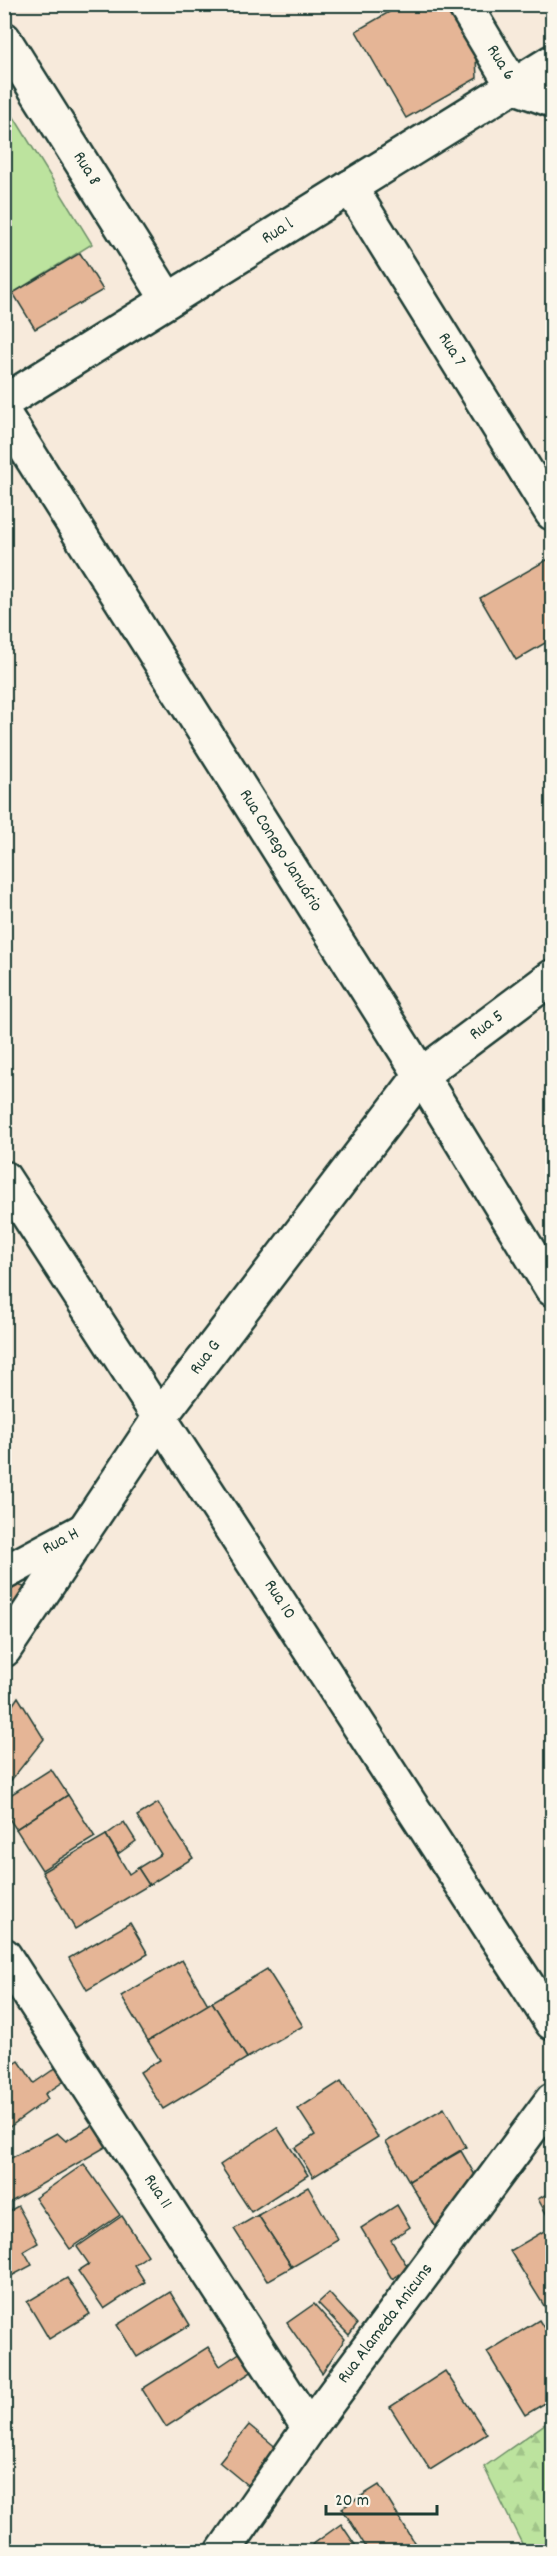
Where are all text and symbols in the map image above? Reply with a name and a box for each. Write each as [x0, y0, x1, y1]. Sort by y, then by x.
street label: Rua 6 [479, 40, 521, 86]
street label: Rua 8 [66, 147, 106, 191]
street label: Rua l [257, 212, 299, 251]
street label: Rua 7 [431, 328, 471, 372]
street label: Rua Conego Januário [232, 785, 328, 917]
street label: Rua 5 [465, 1005, 509, 1047]
street label: Rua G [185, 1335, 227, 1381]
street label: Rua H [38, 1522, 84, 1562]
street label: Rua 10 [257, 1575, 301, 1625]
street label: Rua 11 [136, 2170, 178, 2214]
street label: Rua Alameda Anicuns [332, 2258, 440, 2390]
scale bar [326, 2478, 437, 2516]
text: 20 m [335, 2489, 369, 2514]

